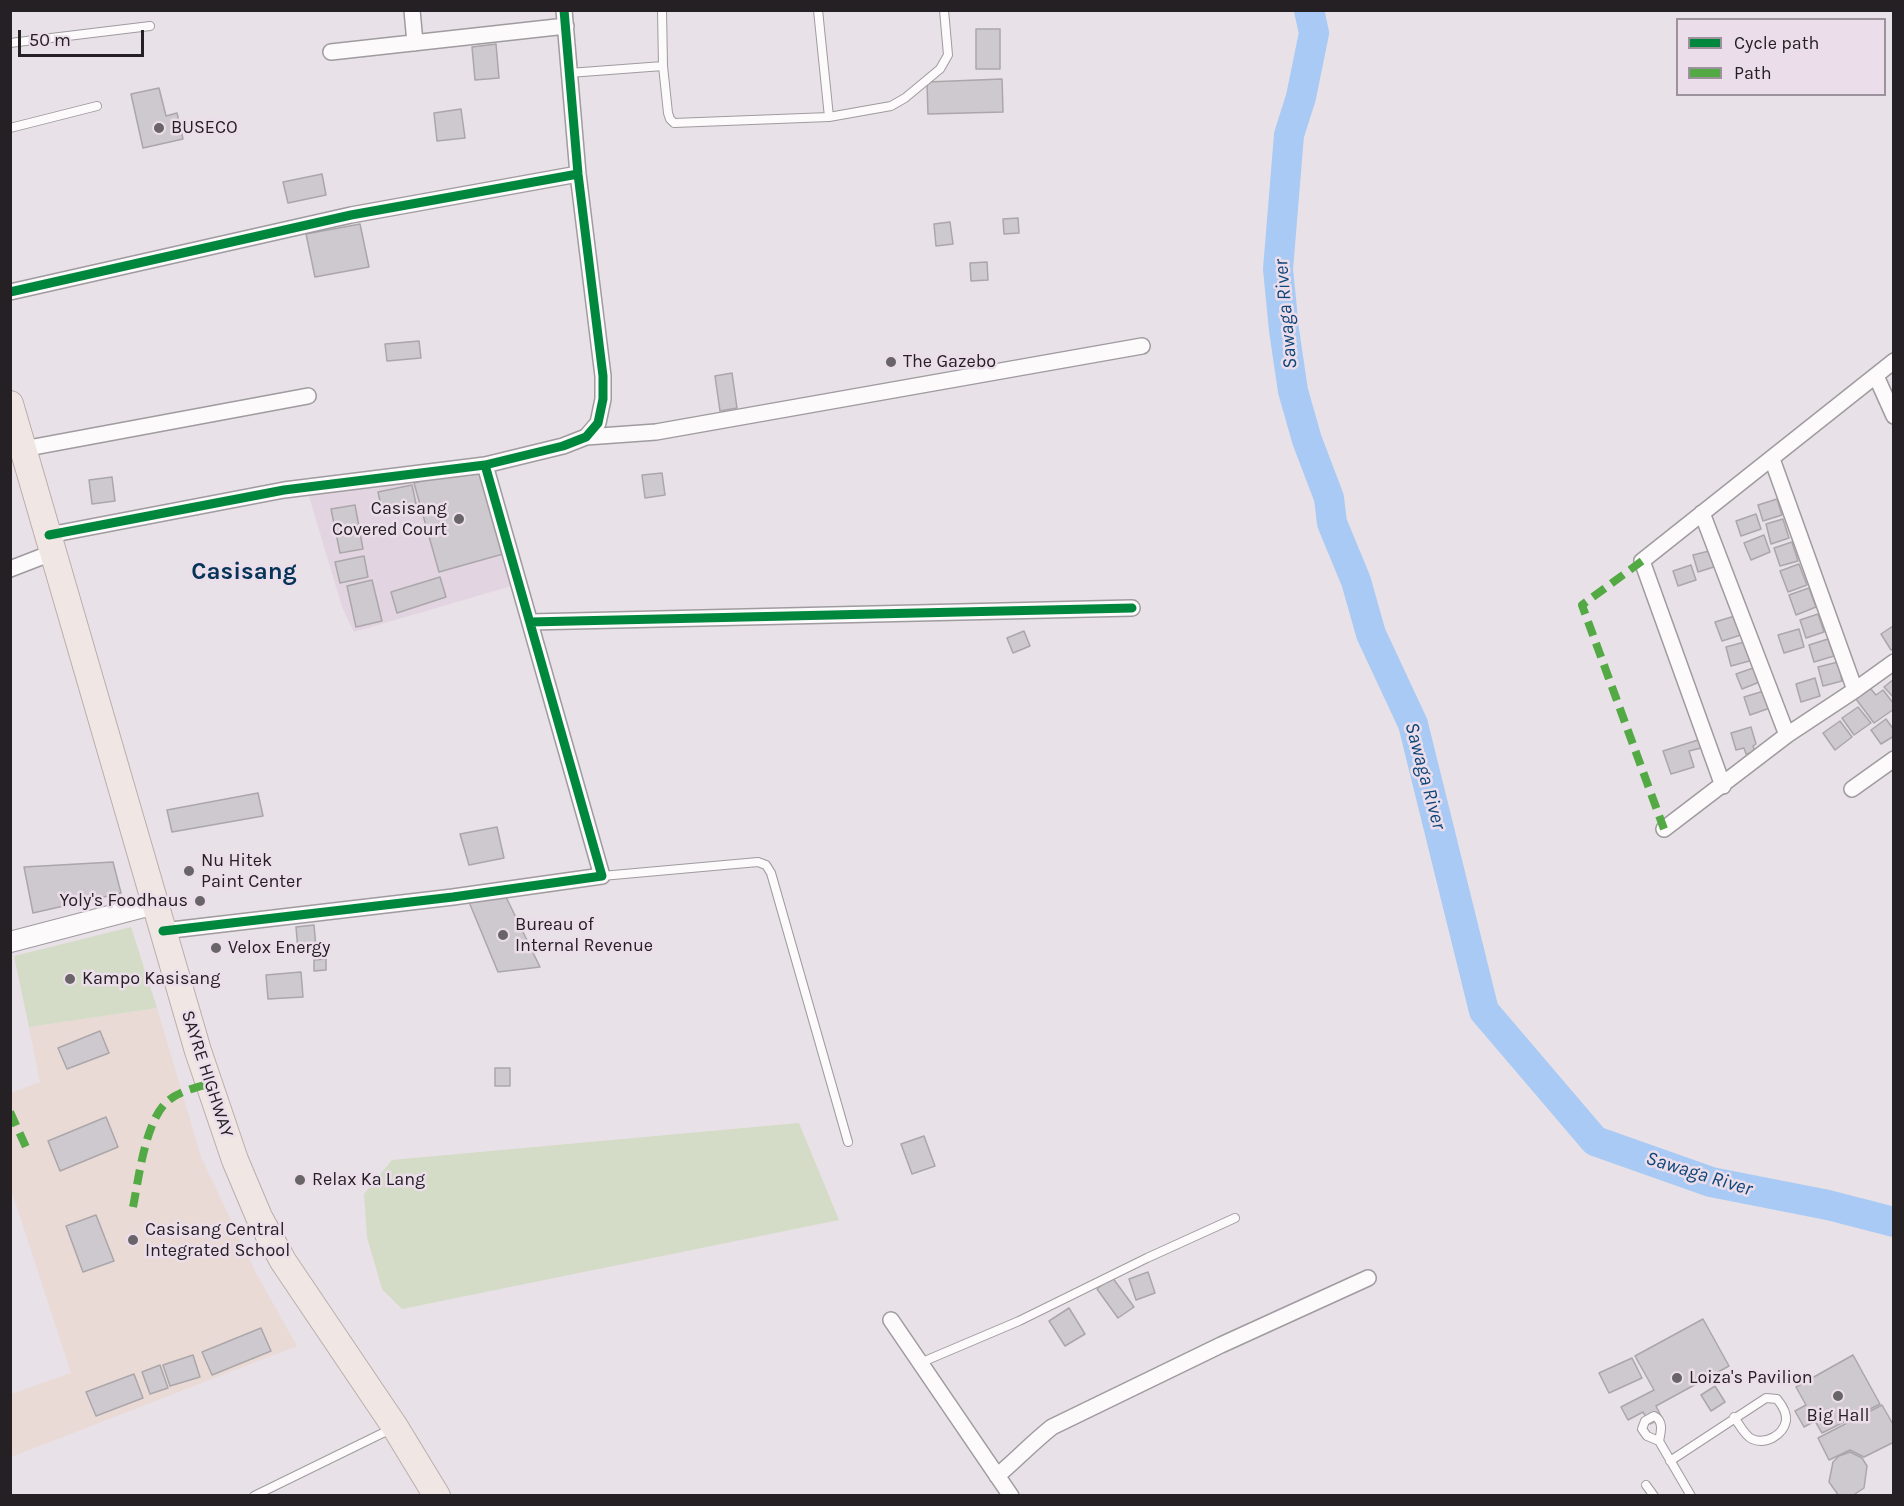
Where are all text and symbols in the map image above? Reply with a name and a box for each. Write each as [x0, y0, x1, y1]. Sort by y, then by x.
scale bar [21, 18, 147, 56]
legend [1676, 18, 1886, 96]
text: 50 m [29, 29, 71, 51]
text: Cycle path [1734, 32, 1819, 54]
text: Path [1734, 62, 1772, 84]
place label: BUSECO [171, 117, 238, 139]
marker: BUSECO [152, 121, 166, 135]
water label: Sawaga River [1269, 258, 1303, 370]
place label: The Gazebo [903, 351, 996, 373]
marker: The Gazebo [884, 355, 898, 369]
place label: Casisang Covered Court [332, 498, 447, 540]
marker: Casisang Covered Court [452, 512, 466, 526]
district label: Casisang [191, 558, 297, 586]
water label: Sawaga River [1399, 720, 1451, 832]
place label: Nu Hitek Paint Center [201, 850, 302, 892]
marker: Nu Hitek Paint Center [182, 864, 196, 878]
place label: Yoly's Foodhaus [59, 890, 188, 912]
marker: Yoly's Foodhaus [193, 894, 207, 908]
place label: Bureau of Internal Revenue [515, 914, 653, 956]
marker: Bureau of Internal Revenue [496, 928, 510, 942]
place label: Velox Energy [228, 937, 330, 959]
marker: Velox Energy [209, 941, 223, 955]
place label: Kampo Kasisang [82, 968, 220, 990]
marker: Kampo Kasisang [63, 972, 77, 986]
street label: SAYRE HIGHWAY [176, 1008, 238, 1140]
water label: Sawaga River [1643, 1146, 1755, 1202]
place label: Relax Ka Lang [312, 1169, 425, 1191]
marker: Relax Ka Lang [293, 1173, 307, 1187]
place label: Casisang Central Integrated School [145, 1219, 290, 1262]
marker: Casisang Central Integrated School [126, 1233, 140, 1247]
place label: Loiza's Pavilion [1689, 1367, 1813, 1389]
marker: Loiza's Pavilion [1670, 1371, 1684, 1385]
marker: Big Hall [1831, 1389, 1845, 1403]
place label: Big Hall [1806, 1405, 1870, 1427]

